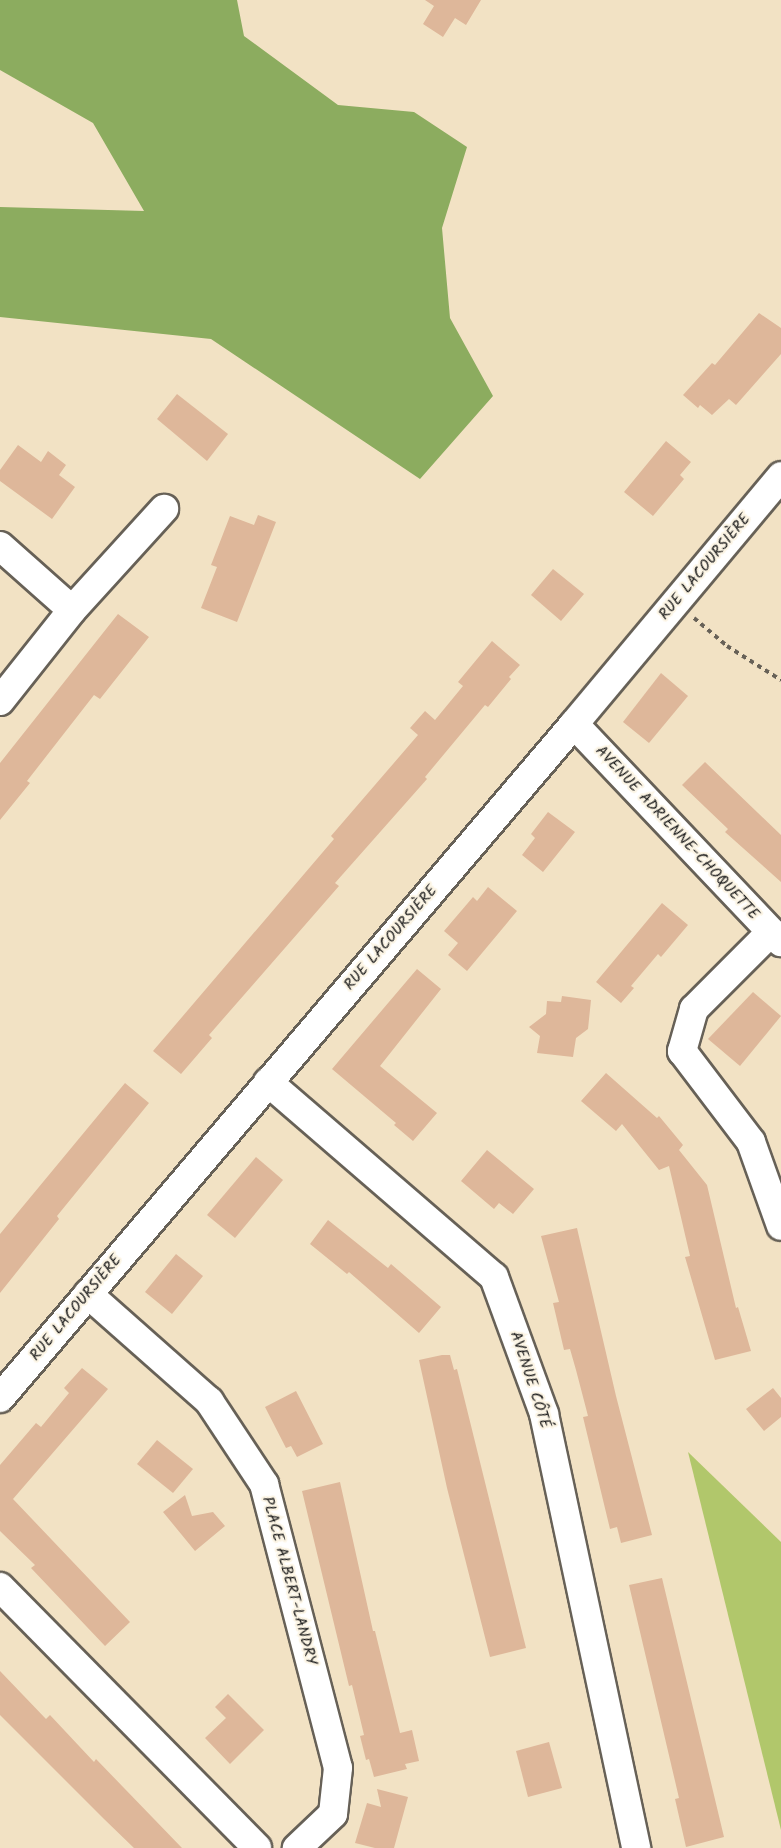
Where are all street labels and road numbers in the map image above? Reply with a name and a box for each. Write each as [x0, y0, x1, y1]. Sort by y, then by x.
street label: RUE LACOURSIÈRE [655, 510, 755, 624]
street label: AVENUE ADRIENNE-CHOQUETTE [591, 742, 763, 924]
street label: RUE LACOURSIÈRE [340, 882, 442, 994]
street label: RUE LACOURSIÈRE [26, 1251, 126, 1365]
street label: AVENUE CÔTÉ [505, 1329, 555, 1431]
street label: PLACE ALBERT-LANDRY [257, 1495, 321, 1667]

